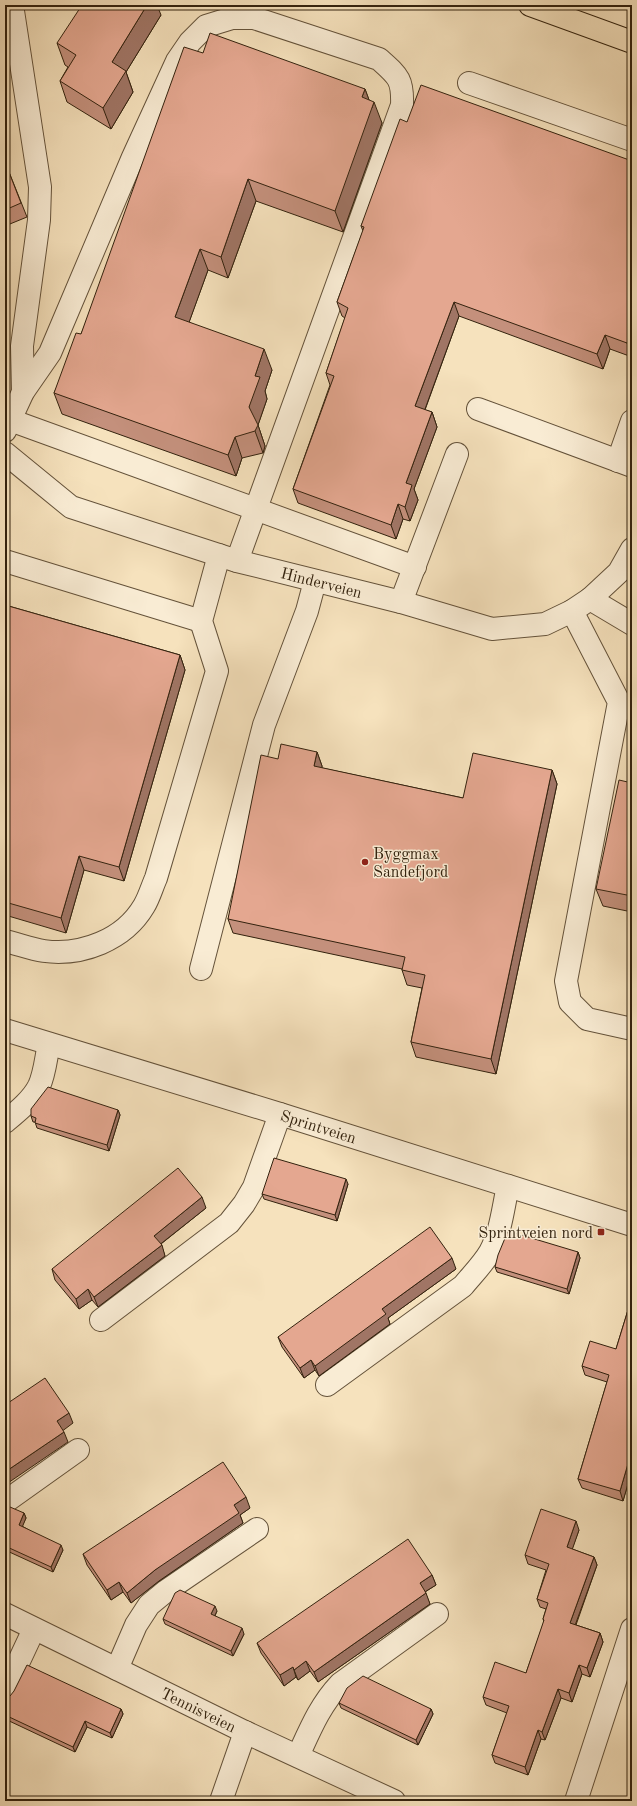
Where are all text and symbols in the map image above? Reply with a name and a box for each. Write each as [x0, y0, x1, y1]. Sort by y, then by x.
street label: Hinderveien [279, 566, 364, 602]
place label: Byggmax Sandefjord [373, 847, 448, 881]
marker: Byggmax Sandefjord [360, 857, 370, 867]
street label: Sprintveien [278, 1109, 358, 1148]
place label: Sprintveien nord [478, 1226, 593, 1242]
marker: Sprintveien nord [596, 1227, 606, 1237]
street label: Tennisveien [158, 1686, 238, 1736]

